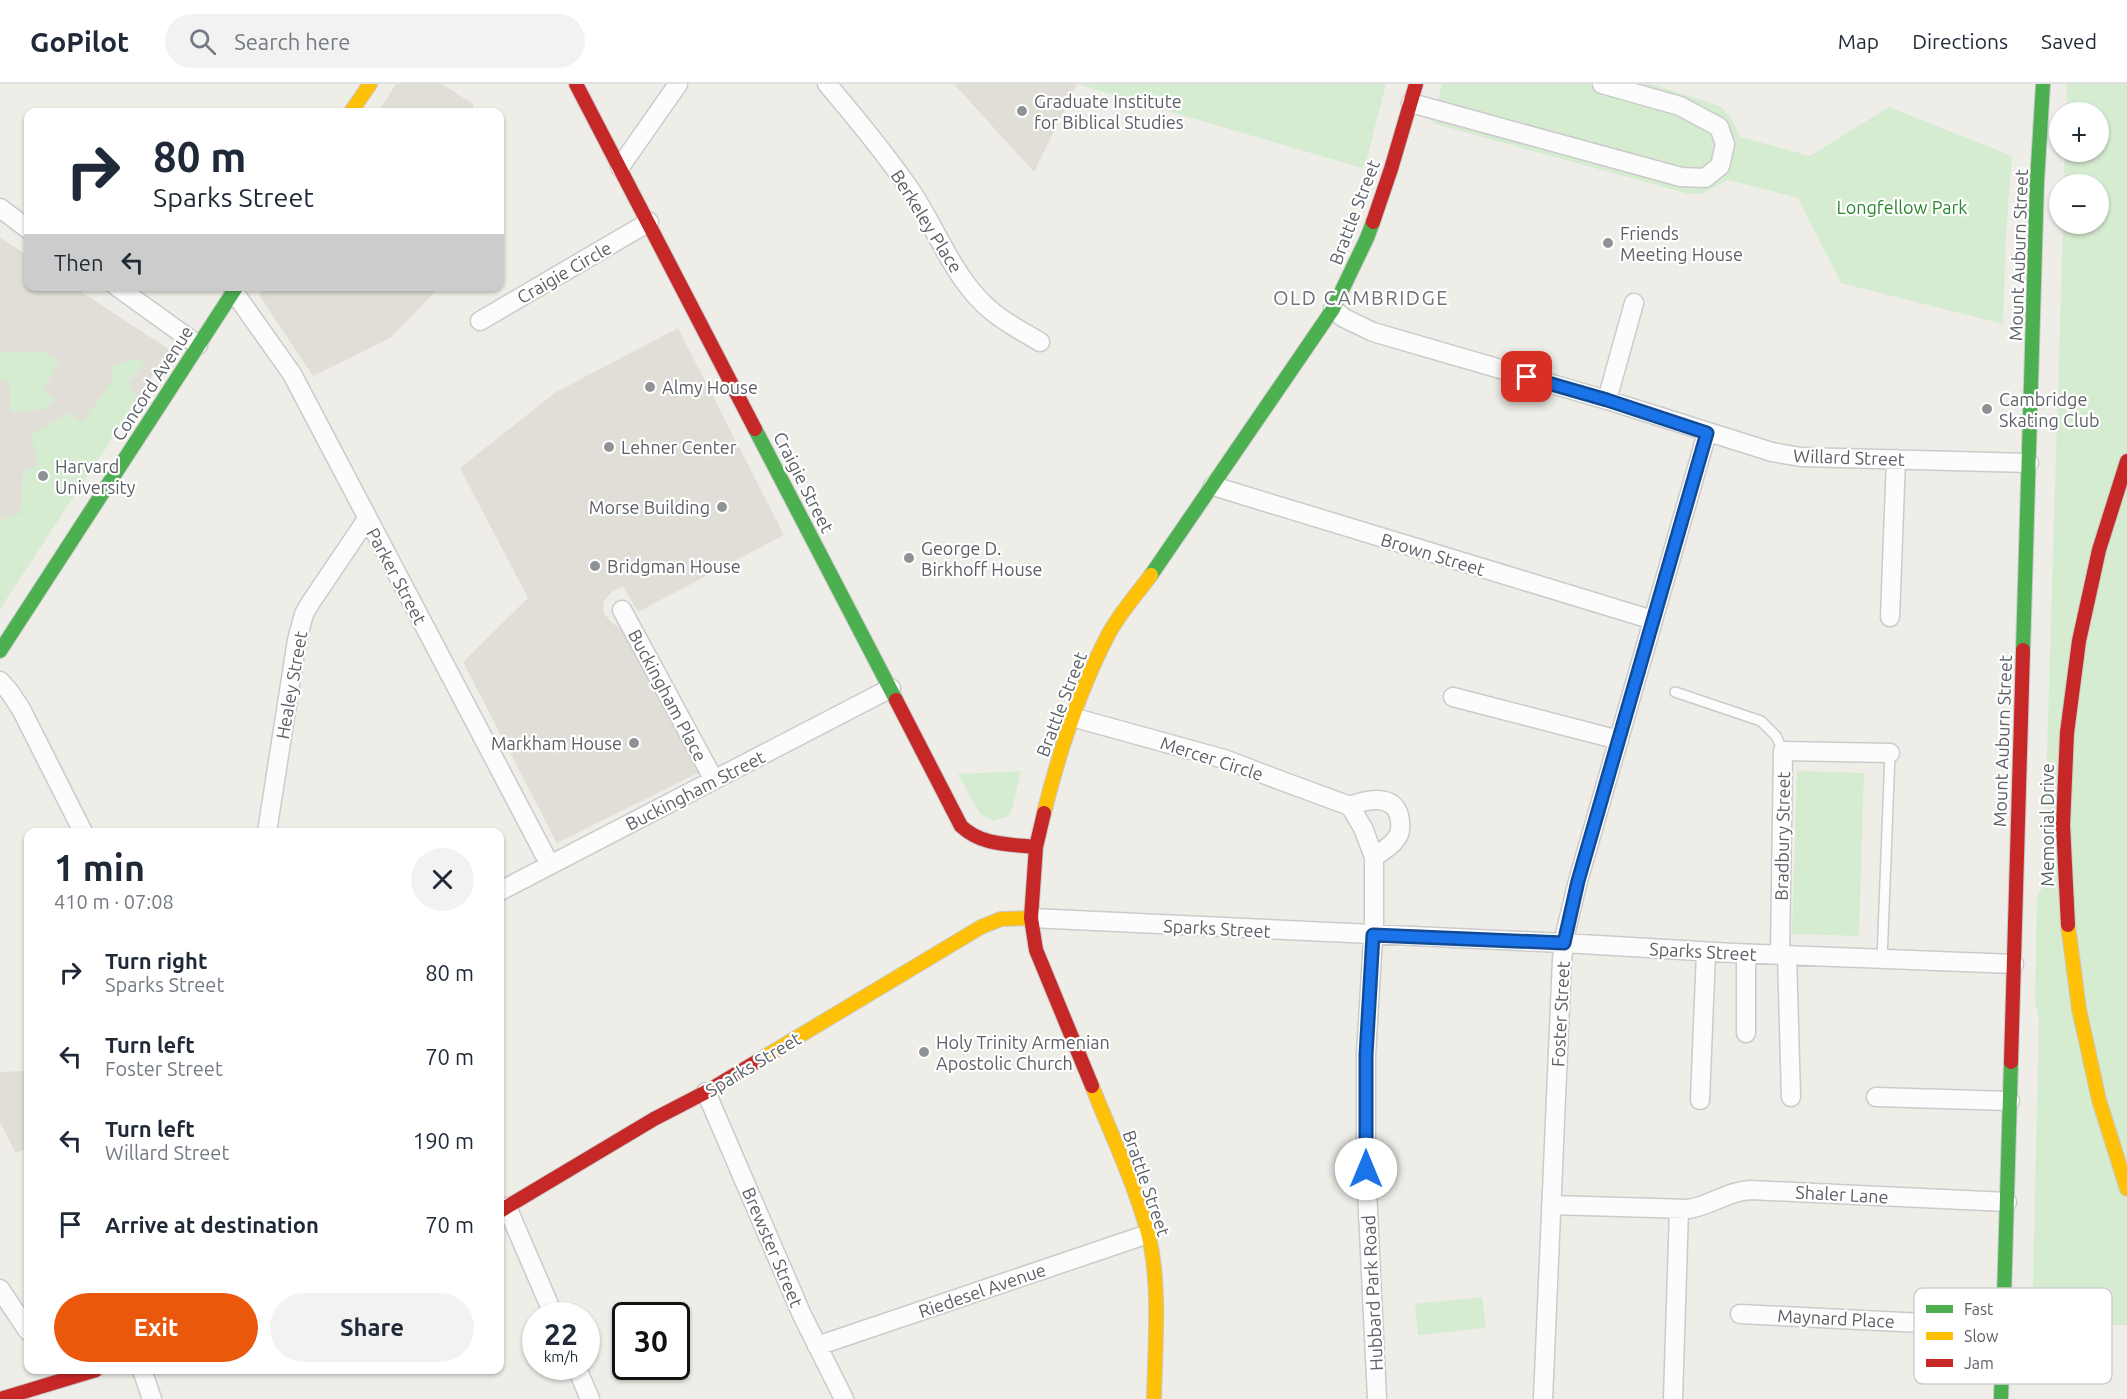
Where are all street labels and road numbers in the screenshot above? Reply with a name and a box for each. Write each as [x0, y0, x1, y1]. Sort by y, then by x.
street label: Brattle Street [1325, 157, 1383, 267]
street label: Berkeley Place [887, 166, 967, 276]
street label: Mount Auburn Street [2005, 169, 2031, 341]
street label: Craigie Circle [513, 237, 615, 307]
street label: Concord Avenue [107, 322, 197, 444]
street label: Craigie Street [770, 428, 838, 536]
street label: Willard Street [1793, 445, 1905, 469]
street label: Parker Street [363, 524, 431, 628]
street label: Brown Street [1379, 529, 1487, 579]
street label: Buckingham Place [625, 626, 711, 764]
street label: Healey Street [272, 629, 310, 741]
street label: Brattle Street [1032, 649, 1090, 759]
street label: Mount Auburn Street [1989, 655, 2015, 827]
street label: Mercer Circle [1158, 732, 1266, 784]
street label: Buckingham Street [622, 746, 768, 834]
street label: Memorial Drive [2037, 763, 2057, 887]
street label: Bradbury Street [1771, 771, 1793, 901]
street label: Sparks Street [1163, 915, 1271, 941]
street label: Sparks Street [1649, 938, 1757, 964]
street label: Foster Street [1547, 961, 1573, 1067]
street label: Sparks Street [702, 1028, 804, 1100]
street label: Brattle Street [1120, 1127, 1174, 1239]
street label: Shaler Lane [1795, 1182, 1889, 1206]
street label: Brewster Street [739, 1184, 807, 1310]
street label: Hubbard Park Road [1358, 1215, 1386, 1371]
street label: Riedesel Avenue [916, 1259, 1048, 1321]
street label: Maynard Place [1777, 1305, 1895, 1331]

